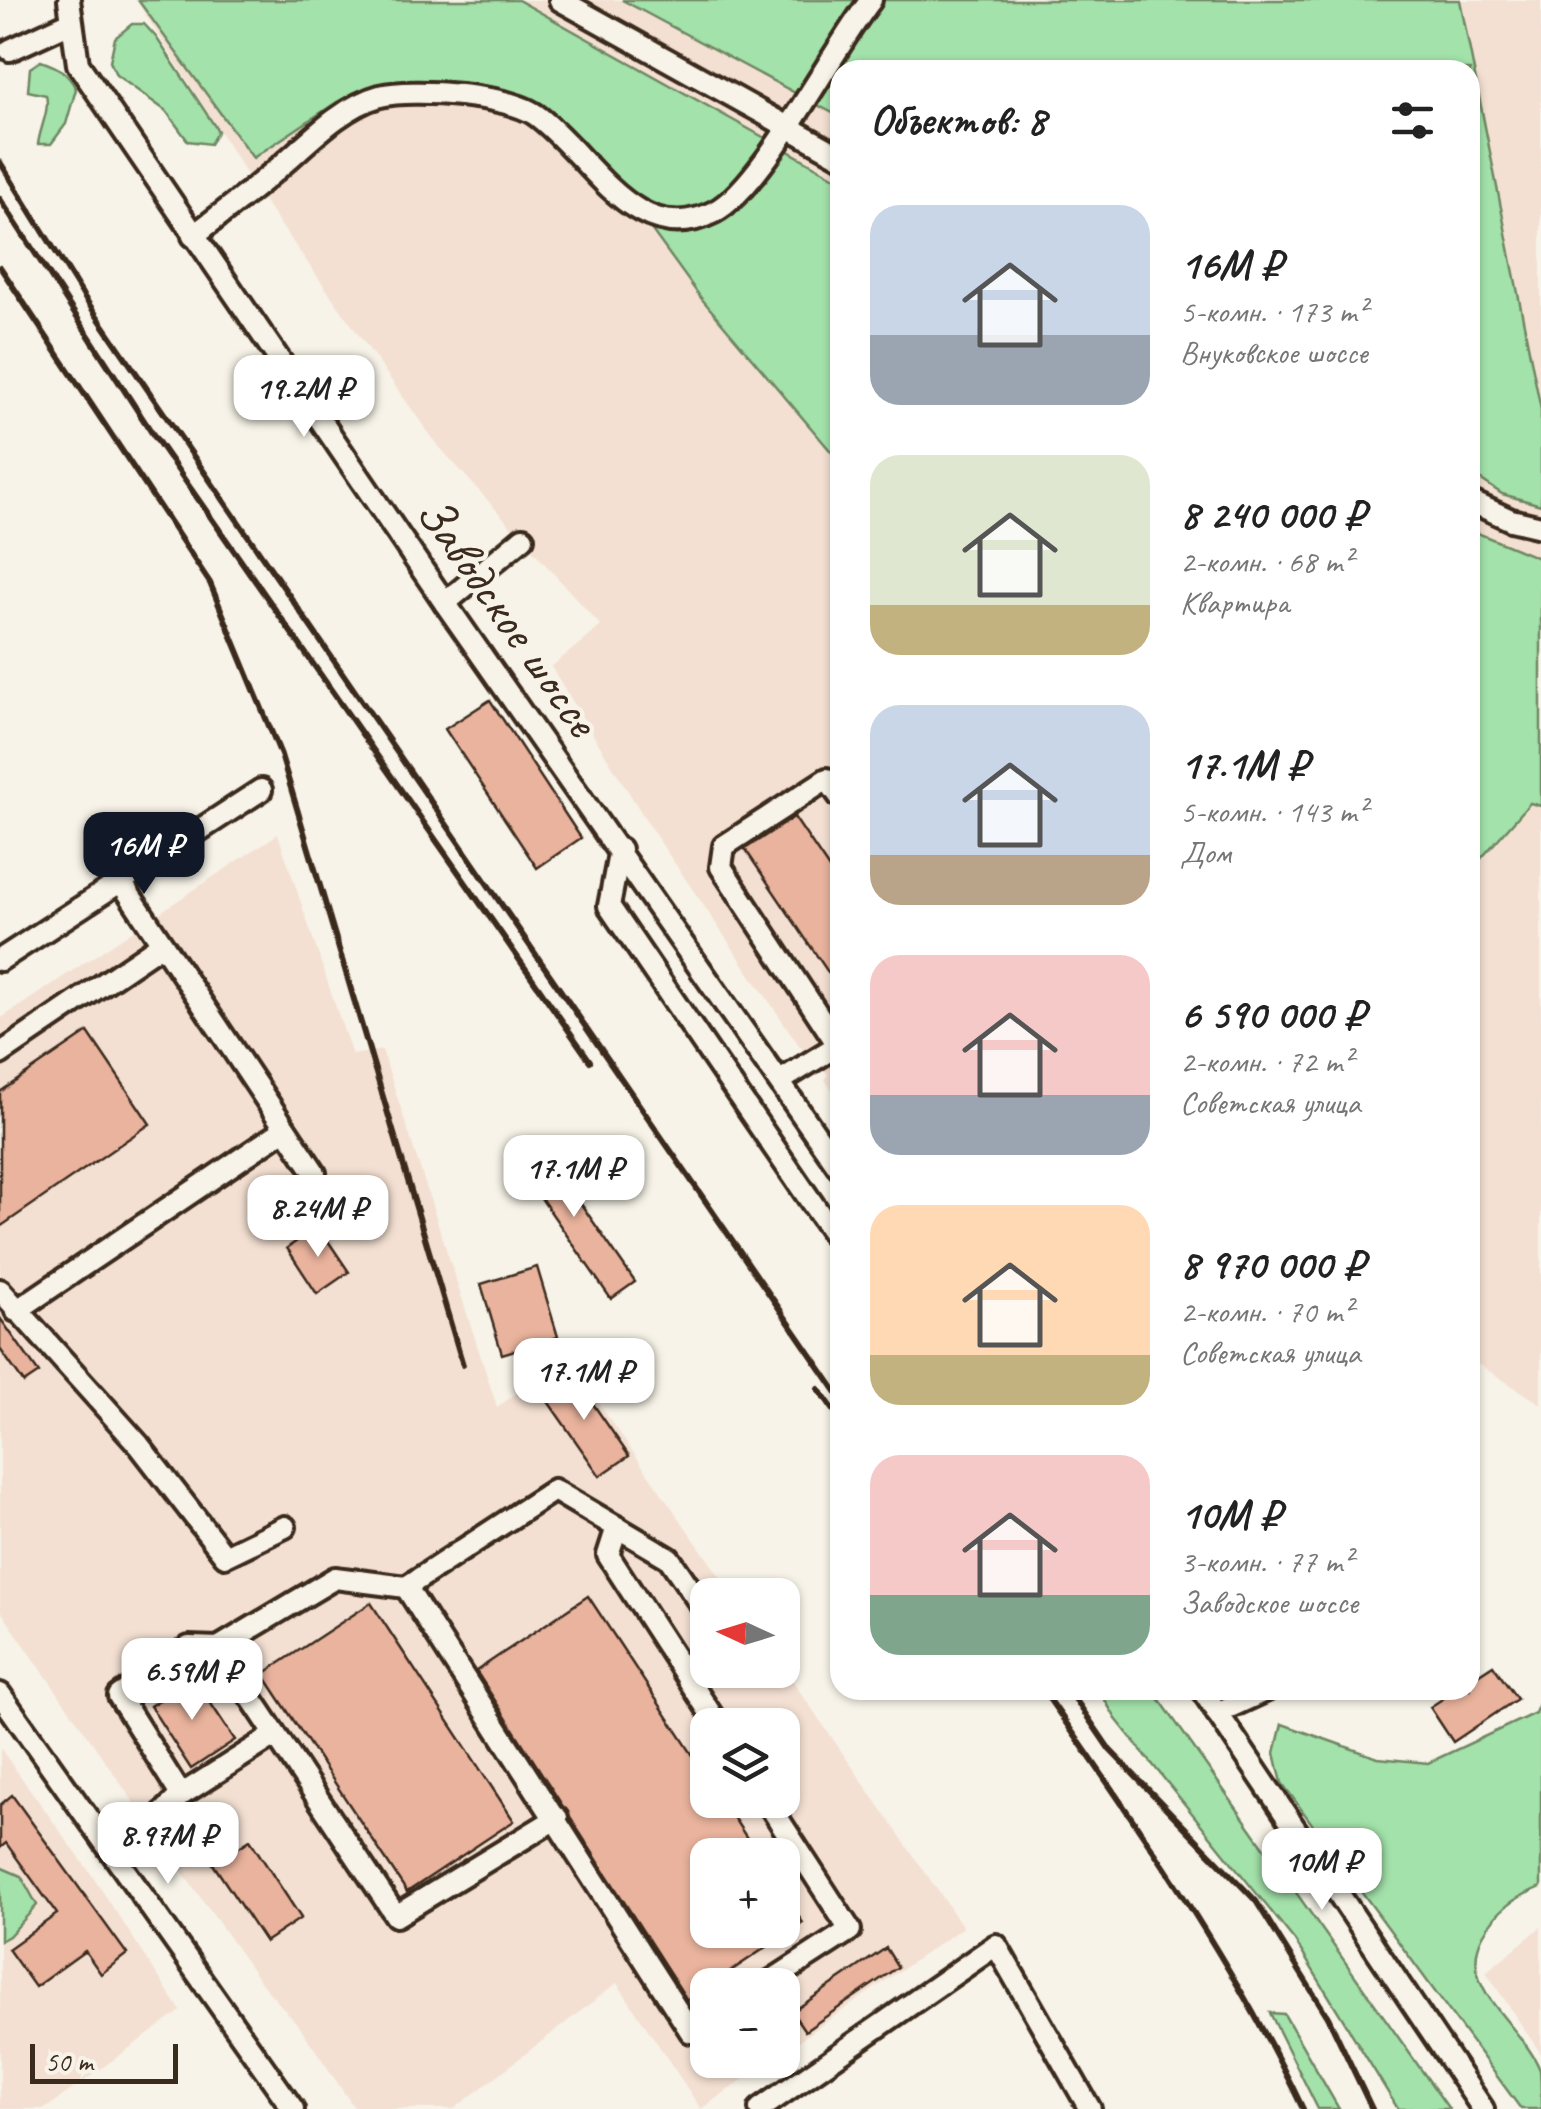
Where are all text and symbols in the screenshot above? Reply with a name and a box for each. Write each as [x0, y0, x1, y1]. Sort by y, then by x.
icon: filters [1385, 93, 1440, 148]
text: Объектов: 8 [870, 94, 1046, 147]
text: 16M ₽ [1180, 238, 1281, 291]
icon: home [950, 245, 1070, 365]
text: 5-комн. · 173 m² [1180, 291, 1367, 332]
text: Внуковское шоссе [1180, 332, 1367, 373]
pin: 19.2M ₽ [212, 355, 396, 440]
text: 19.2M ₽ [256, 367, 352, 408]
street label: Заводское шоссе [402, 484, 615, 750]
text: 8 240 000 ₽ [1180, 488, 1365, 541]
icon: home [950, 495, 1070, 615]
text: 2-комн. · 68 m² [1180, 541, 1352, 582]
text: Квартира [1180, 582, 1289, 623]
text: 17.1M ₽ [1180, 738, 1307, 791]
icon: home [950, 745, 1070, 865]
text: 5-комн. · 143 m² [1180, 791, 1367, 832]
pin: 16M ₽ [74, 812, 214, 897]
text: 16M ₽ [105, 824, 183, 865]
text: Дом [1180, 832, 1231, 873]
text: 6 590 000 ₽ [1180, 988, 1364, 1041]
icon: home [950, 995, 1070, 1115]
text: 2-комн. · 72 m² [1180, 1041, 1352, 1082]
text: Советская улица [1180, 1082, 1361, 1123]
pin: 17.1M ₽ [482, 1135, 666, 1220]
text: 17.1M ₽ [525, 1147, 623, 1188]
pin: 8.24M ₽ [226, 1175, 410, 1260]
text: 8.24M ₽ [269, 1187, 367, 1228]
text: 8 970 000 ₽ [1180, 1238, 1364, 1291]
icon: home [950, 1245, 1070, 1365]
text: 2-комн. · 70 m² [1180, 1291, 1352, 1332]
text: Советская улица [1180, 1332, 1361, 1373]
pin: 17.1M ₽ [492, 1338, 676, 1423]
text: 17.1M ₽ [535, 1350, 633, 1391]
text: 10M ₽ [1180, 1488, 1280, 1541]
icon: home [950, 1495, 1070, 1615]
text: 3-комн. · 77 m² [1180, 1541, 1352, 1582]
north arrow [690, 1578, 800, 1688]
map controls [690, 1578, 800, 2078]
text: Заводское шоссе [1180, 1582, 1358, 1623]
pin: 6.59M ₽ [100, 1638, 284, 1723]
text: 6.59M ₽ [144, 1650, 240, 1691]
button: layers [690, 1708, 800, 1818]
pin: 8.97M ₽ [76, 1802, 260, 1887]
text: 8.97M ₽ [120, 1814, 216, 1855]
pin: 10M ₽ [1252, 1828, 1392, 1913]
button: + [690, 1838, 800, 1948]
text: 10M ₽ [1284, 1840, 1360, 1881]
button: − [690, 1968, 800, 2078]
scale bar [30, 2039, 178, 2084]
text: 50 m [45, 2044, 93, 2079]

